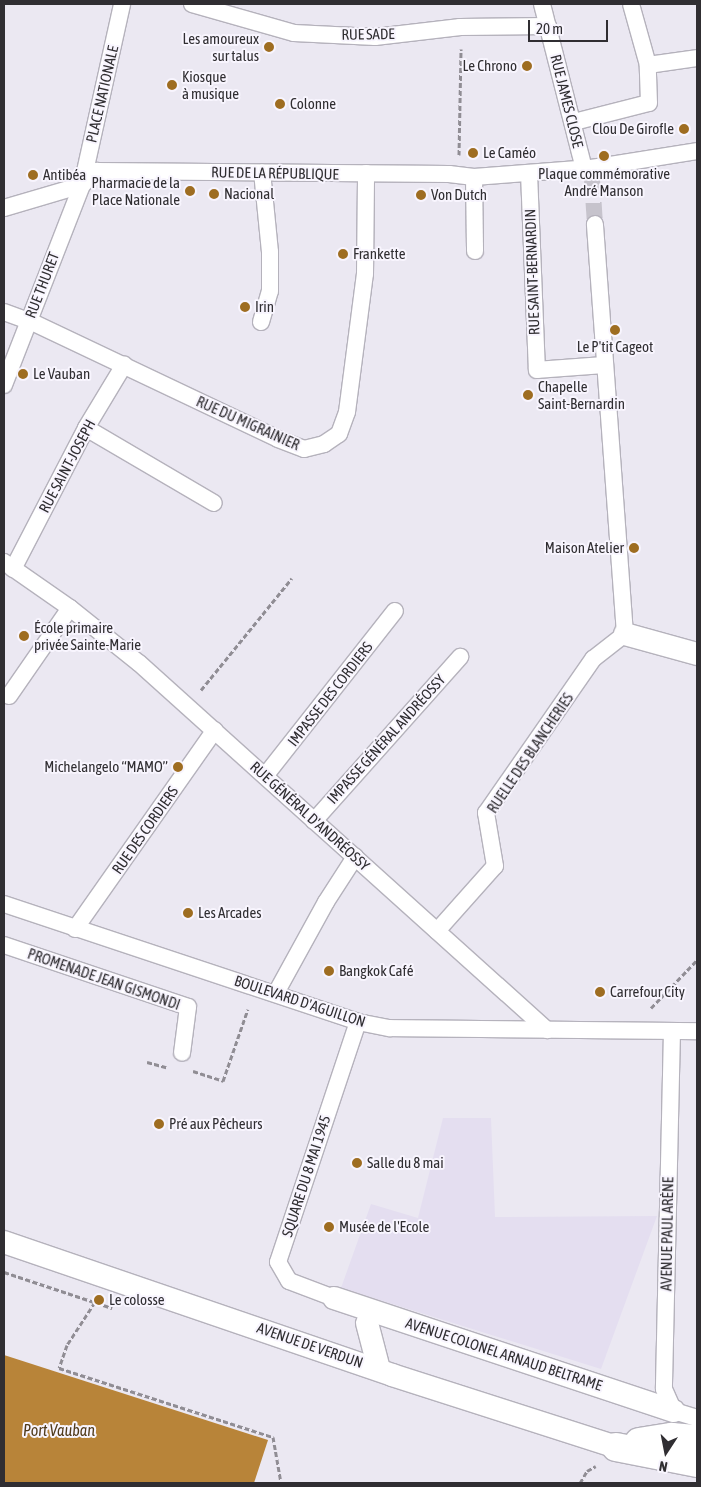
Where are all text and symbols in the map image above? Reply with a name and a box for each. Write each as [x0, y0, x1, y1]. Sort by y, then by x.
scale bar [531, 10, 611, 42]
text: 20 m [536, 20, 563, 37]
street label: RUE SADE [341, 25, 395, 43]
place label: Les amoureux sur talus [182, 29, 259, 64]
marker: Les amoureux sur talus [263, 41, 275, 53]
street label: PLACE NATIONALE [82, 44, 122, 144]
street label: RUE JAMES CLOSE [547, 53, 587, 149]
place label: Le Chrono [463, 57, 517, 75]
marker: Le Chrono [521, 60, 533, 72]
place label: Kiosque à musique [182, 67, 239, 102]
marker: Kiosque à musique [166, 79, 178, 91]
place label: Colonne [290, 95, 336, 113]
marker: Colonne [274, 98, 286, 110]
place label: Clou De Girofle [592, 120, 674, 138]
marker: Clou De Girofle [678, 123, 690, 135]
place label: Le Caméo [483, 144, 536, 162]
marker: Le Caméo [467, 147, 479, 159]
marker: Plaque commémorative André Manson [598, 150, 610, 162]
street label: RUE DE LA RÉPUBLIQUE [211, 163, 339, 183]
place label: Plaque commémorative André Manson [538, 164, 670, 199]
place label: Antibéa [43, 166, 86, 184]
marker: Antibéa [27, 169, 39, 181]
place label: Pharmacie de la Place Nationale [91, 173, 180, 208]
marker: Pharmacie de la Place Nationale [184, 185, 196, 197]
place label: Nacional [224, 185, 274, 203]
place label: Von Dutch [431, 186, 487, 204]
marker: Nacional [208, 188, 220, 200]
marker: Von Dutch [415, 189, 427, 201]
street label: RUE SAINT-BERNARDIN [521, 208, 543, 336]
place label: Frankette [353, 245, 406, 263]
marker: Frankette [337, 248, 349, 260]
street label: RUE THURET [21, 249, 63, 321]
place label: Irin [255, 298, 274, 316]
marker: Irin [239, 301, 251, 313]
marker: Le P'tit Cageot [609, 324, 621, 336]
place label: Le P'tit Cageot [577, 338, 653, 356]
place label: Le Vauban [33, 365, 90, 383]
marker: Le Vauban [17, 368, 29, 380]
place label: Chapelle Saint-Bernardin [538, 377, 625, 412]
marker: Chapelle Saint-Bernardin [522, 389, 534, 401]
street label: RUE DU MIGRAINIER [194, 392, 302, 454]
street label: RUE SAINT-JOSEPH [35, 416, 99, 516]
place label: Maison Atelier [545, 539, 624, 557]
marker: Maison Atelier [628, 542, 640, 554]
place label: École primaire privée Sainte-Marie [34, 618, 141, 653]
marker: École primaire privée Sainte-Marie [18, 630, 30, 642]
street label: IMPASSE DES CORDIERS [284, 638, 376, 750]
street label: IMPASSE GÉNÉRAL ANDRÉOSSY [323, 671, 449, 807]
street label: RUELLE DES BLANCHERIES [483, 690, 577, 816]
place label: Michelangelo “MAMO” [44, 758, 168, 776]
street label: RUE GÉNÉRAL D'ANDRÉOSSY [247, 758, 373, 874]
marker: Michelangelo “MAMO” [172, 761, 184, 773]
street label: RUE DES CORDIERS [108, 783, 182, 877]
place label: Les Arcades [198, 904, 261, 922]
marker: Les Arcades [182, 907, 194, 919]
street label: PROMENADE JEAN GISMONDI [25, 944, 183, 1014]
place label: Bangkok Café [339, 962, 413, 980]
marker: Bangkok Café [323, 965, 335, 977]
street label: BOULEVARD D'AGUILLON [232, 971, 368, 1031]
place label: Carrefour City [610, 983, 685, 1001]
marker: Carrefour City [594, 986, 606, 998]
street label: SQUARE DU 8 MAI 1945 [278, 1113, 334, 1239]
place label: Pré aux Pêcheurs [169, 1115, 263, 1133]
marker: Pré aux Pêcheurs [153, 1118, 165, 1130]
place label: Salle du 8 mai [367, 1154, 444, 1172]
marker: Salle du 8 mai [351, 1157, 363, 1169]
street label: AVENUE PAUL ARÈNE [657, 1177, 677, 1291]
place label: Musée de l'Ecole [339, 1218, 429, 1236]
marker: Musée de l'Ecole [323, 1221, 335, 1233]
place label: Le colosse [109, 1291, 165, 1309]
marker: Le colosse [93, 1294, 105, 1306]
street label: AVENUE COLONEL ARNAUD BELTRAME [403, 1314, 605, 1394]
street label: AVENUE DE VERDUN [255, 1318, 365, 1372]
water label: Port Vauban [23, 1420, 95, 1440]
north arrow [641, 1427, 691, 1477]
text: N [658, 1458, 669, 1475]

